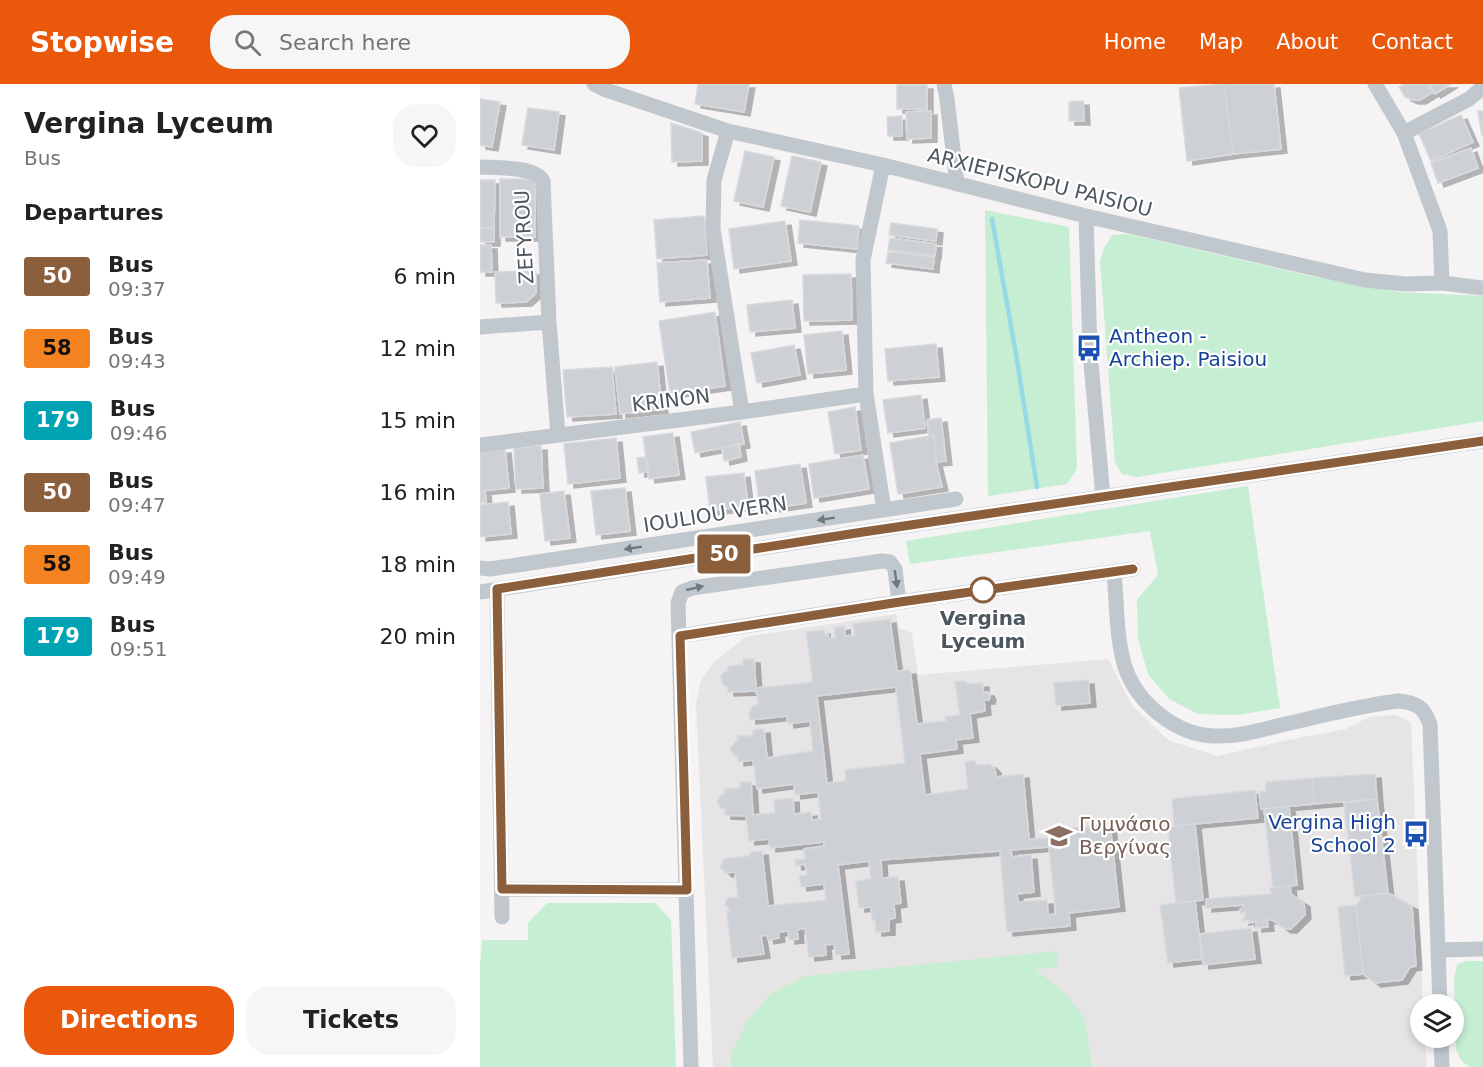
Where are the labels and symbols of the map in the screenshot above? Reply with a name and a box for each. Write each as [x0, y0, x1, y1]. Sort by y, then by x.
street label: ARXIEPISKOPU PAISIOU [925, 142, 1155, 222]
street label: ZEFYROU [510, 189, 538, 285]
place label: Antheon - Archiep. Paisiou [1109, 324, 1267, 371]
bus stop icon: Antheon - Archiep. Paisiou [1074, 333, 1104, 363]
street label: KRINON [631, 383, 711, 417]
street label: IOULIOU VERN [641, 491, 789, 537]
one-way arrow [817, 514, 836, 523]
line badge: 50 [697, 534, 751, 574]
one-way arrow [624, 543, 643, 552]
one-way arrow [892, 569, 901, 588]
marker: Vergina Lyceum [970, 577, 996, 603]
one-way arrow [686, 583, 704, 593]
place label: Vergina Lyceum [940, 606, 1026, 653]
place label: Vergina High School 2 [1268, 810, 1396, 857]
place label: Γυμνάσιο Βεργίνας [1079, 812, 1171, 859]
bus stop icon: Vergina High School 2 [1401, 819, 1431, 849]
school or university icon: Γυμνάσιο Βεργίνας [1044, 821, 1074, 851]

